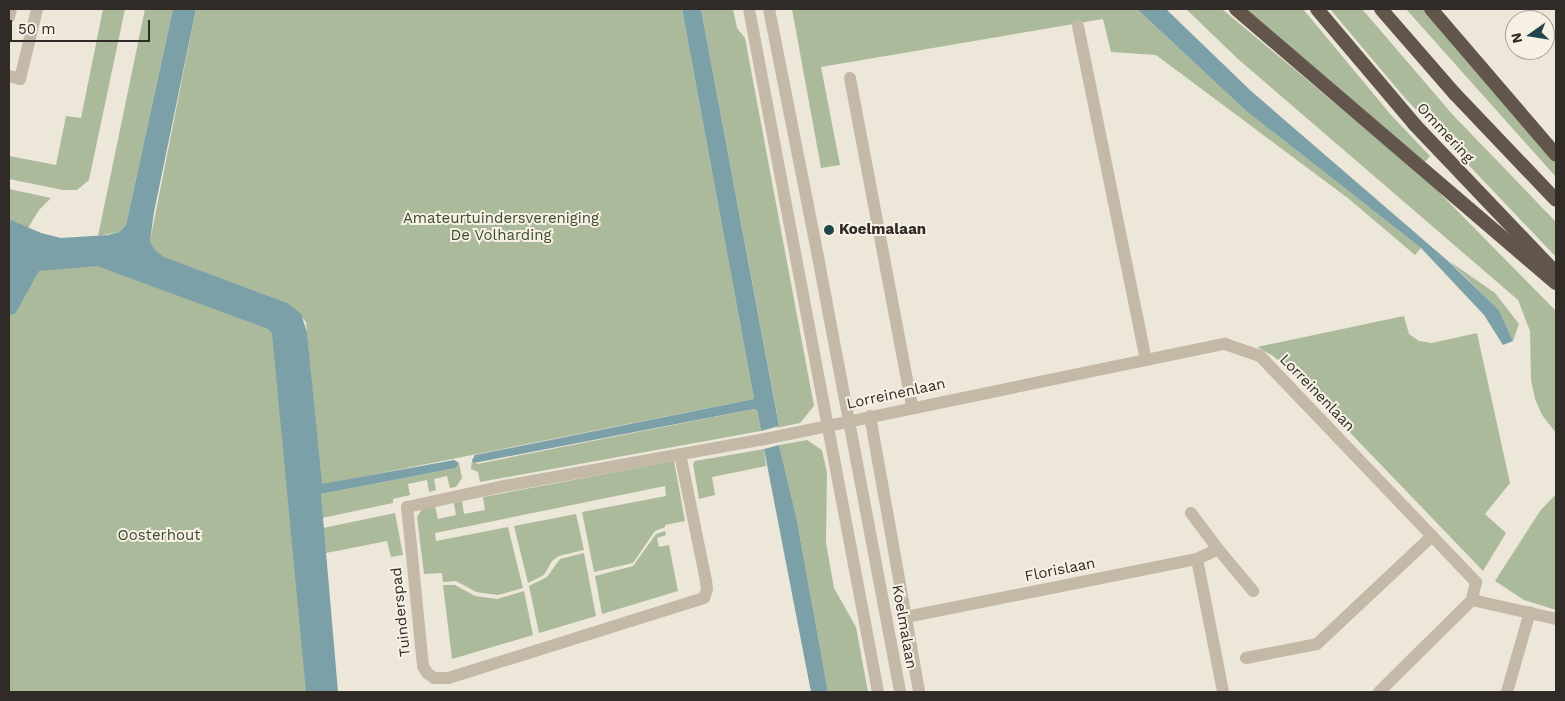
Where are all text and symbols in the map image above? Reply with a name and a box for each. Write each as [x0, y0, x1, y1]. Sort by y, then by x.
scale bar [12, 10, 152, 42]
north arrow [1505, 10, 1555, 60]
text: 50 m [18, 20, 55, 38]
text: N [1507, 31, 1525, 45]
street label: Ommering [1413, 99, 1477, 167]
park label: Amateurtuindersvereniging De Volharding [403, 209, 599, 244]
place label: Koelmalaan [839, 221, 926, 239]
marker: Koelmalaan [823, 224, 835, 236]
street label: Lorreinenlaan [1276, 351, 1358, 435]
street label: Lorreinenlaan [845, 375, 947, 413]
park label: Oosterhout [117, 527, 201, 545]
street label: Florislaan [1023, 554, 1097, 586]
street label: Tuinderspad [387, 566, 415, 658]
street label: Koelmalaan [888, 584, 920, 670]

